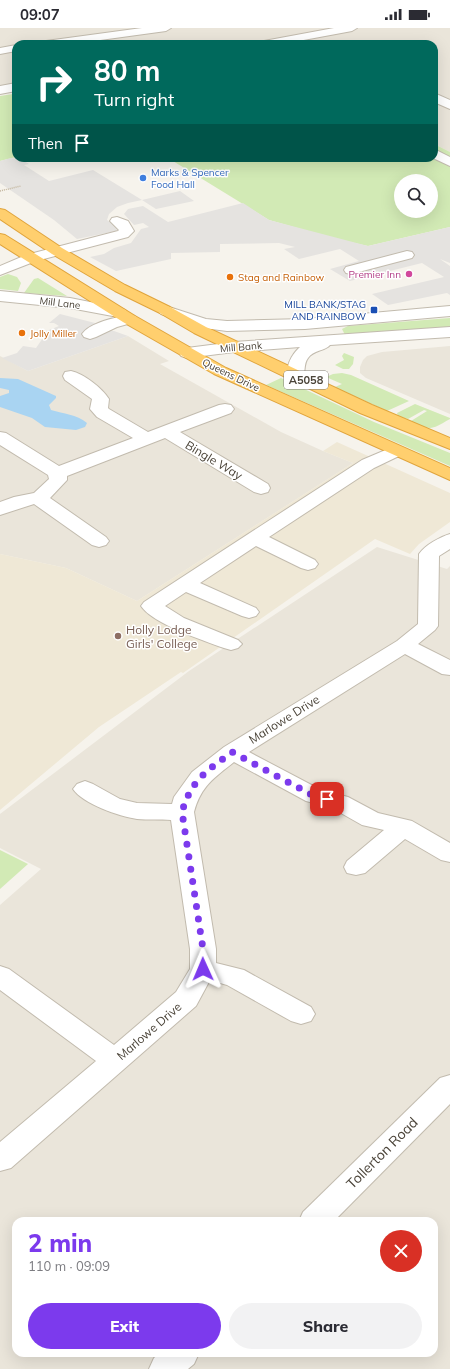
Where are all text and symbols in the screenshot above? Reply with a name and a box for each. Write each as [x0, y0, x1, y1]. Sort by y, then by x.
text: 09:07 [20, 5, 60, 24]
text: 80 m [94, 53, 160, 88]
icon: right [28, 56, 80, 108]
text: Turn right [94, 88, 174, 111]
icon: arrive [71, 132, 93, 154]
text: Then [28, 134, 63, 153]
place label: Marks & Spencer Food Hall [151, 166, 229, 191]
marker: Marks & Spencer Food Hall [138, 173, 148, 183]
map controls [394, 174, 438, 218]
button: search [394, 174, 438, 218]
place label: Premier Inn [348, 268, 401, 281]
marker: Premier Inn [404, 269, 414, 279]
place label: Stag and Rainbow [238, 271, 325, 284]
marker: Stag and Rainbow [225, 272, 235, 282]
street label: Mill Lane [39, 294, 81, 312]
place label: MILL BANK/STAG AND RAINBOW [284, 298, 366, 323]
marker: MILL BANK/STAG AND RAINBOW [369, 305, 379, 315]
place label: Jolly Miller [30, 327, 77, 340]
marker: Jolly Miller [17, 328, 27, 338]
street label: Mill Bank [219, 339, 263, 355]
street label: Queens Drive [200, 356, 262, 394]
road number: A5058 [284, 371, 328, 389]
street label: Bingle Way [183, 437, 246, 483]
place label: Holly Lodge Girls' College [126, 622, 197, 651]
marker: Holly Lodge Girls' College [113, 631, 123, 641]
street label: Marlowe Drive [246, 691, 322, 747]
pin [310, 782, 344, 816]
icon: arrive [316, 788, 338, 810]
position arrow [182, 948, 224, 990]
street label: Marlowe Drive [114, 999, 184, 1063]
street label: Tollerton Road [342, 1113, 422, 1193]
text: 2 min [28, 1228, 92, 1258]
button: close [380, 1230, 422, 1272]
text: 110 m · 09:09 [28, 1258, 110, 1274]
button: Exit [28, 1303, 221, 1349]
button: Share [229, 1303, 422, 1349]

